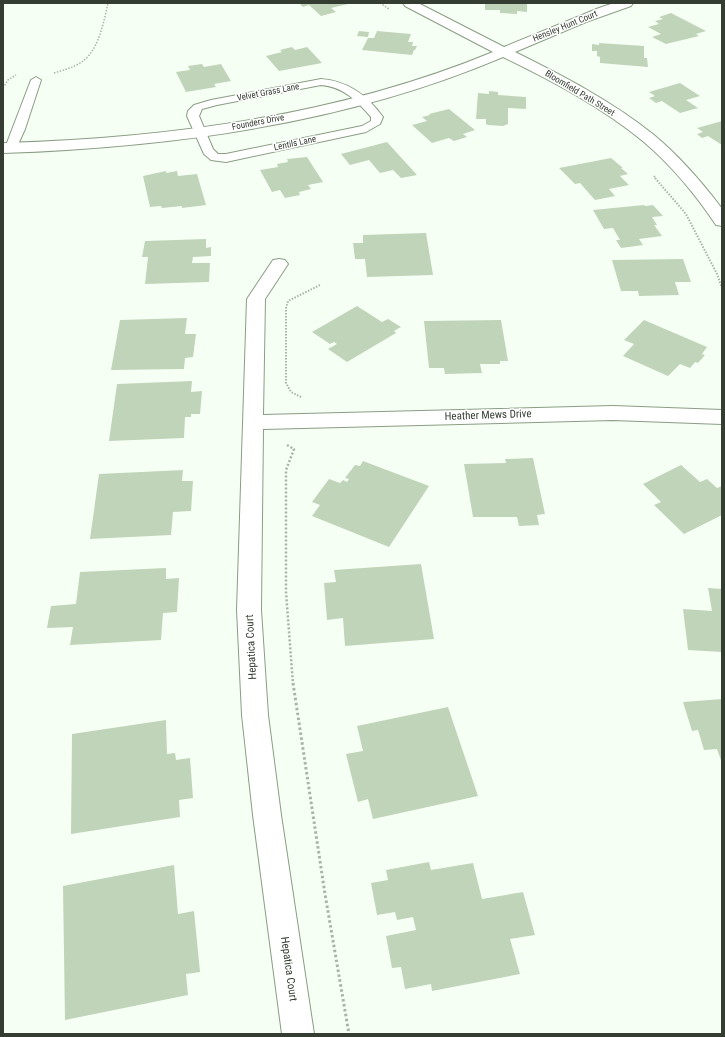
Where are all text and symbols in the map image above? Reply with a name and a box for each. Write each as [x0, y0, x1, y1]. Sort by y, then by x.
street label: Hensley Hunt Court [531, 8, 599, 44]
street label: Bloomfield Path Street [543, 68, 617, 118]
street label: Velvet Grass Lane [236, 81, 300, 103]
street label: Founders Drive [231, 112, 285, 132]
street label: Lentils Lane [273, 134, 317, 152]
street label: Heather Mews Drive [444, 407, 532, 423]
street label: Hepatica Court [243, 614, 259, 680]
street label: Hepatica Court [278, 936, 300, 1002]

